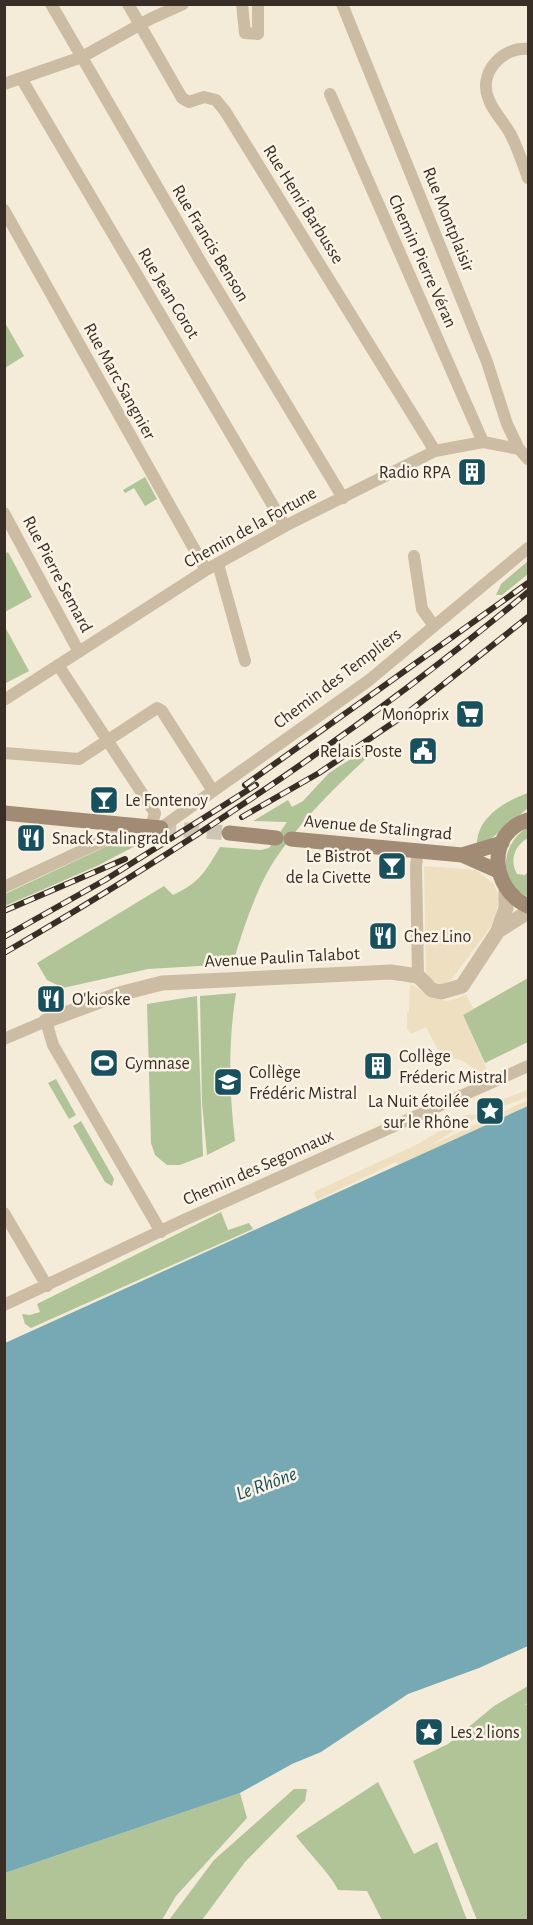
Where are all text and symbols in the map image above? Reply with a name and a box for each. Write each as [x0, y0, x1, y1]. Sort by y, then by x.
street label: Rue Henri Barbusse [259, 142, 347, 267]
street label: Rue Montplaisir [419, 165, 477, 274]
street label: Rue Francis Benson [168, 182, 252, 305]
street label: Chemin Pierre Véran [385, 192, 460, 331]
street label: Rue Jean Corot [134, 245, 202, 342]
street label: Rue Marc Sangnier [80, 320, 159, 443]
building icon: Radio RPA [456, 456, 488, 488]
place label: Radio RPA [379, 464, 452, 482]
street label: Chemin de la Fortune [181, 484, 320, 572]
street label: Rue Pierre Semard [19, 513, 95, 636]
street label: Chemin des Templiers [271, 625, 405, 732]
supermarket icon: Monoprix [454, 698, 486, 730]
place label: Monoprix [381, 706, 449, 724]
public building icon: Relais Poste [407, 735, 439, 767]
place label: Relais Poste [320, 743, 402, 761]
bar icon: Le Fontenoy [88, 784, 120, 816]
place label: Le Fontenoy [125, 792, 208, 810]
street label: Avenue de Stalingrad [303, 813, 453, 843]
restaurant icon: Snack Stalingrad [15, 822, 47, 854]
place label: Snack Stalingrad [52, 830, 169, 848]
place label: Le Bistrot de la Civette [286, 848, 371, 887]
bar icon: Le Bistrot de la Civette [376, 850, 408, 882]
restaurant icon: Chez Lino [367, 920, 399, 952]
place label: Chez Lino [404, 928, 472, 946]
street label: Avenue Paulin Talabot [204, 945, 360, 971]
restaurant icon: O'kioske [35, 983, 67, 1015]
place label: O'kioske [72, 991, 130, 1009]
sports icon: Gymnase [88, 1047, 120, 1079]
place label: Collège Fréderic Mistral [399, 1048, 507, 1087]
building icon: Collège Fréderic Mistral [362, 1050, 394, 1082]
place label: Gymnase [125, 1055, 190, 1073]
place label: Collège Frédéric Mistral [249, 1064, 357, 1103]
school or university icon: Collège Frédéric Mistral [212, 1066, 244, 1098]
place label: La Nuit étoilée sur le Rhône [368, 1093, 469, 1132]
place icon: La Nuit étoilée sur le Rhône [474, 1095, 506, 1127]
street label: Chemin des Segonnaux [180, 1127, 337, 1209]
water label: Le Rhône [233, 1464, 300, 1504]
place icon: Les 2 lions [413, 1716, 445, 1748]
place label: Les 2 lions [450, 1724, 520, 1742]

